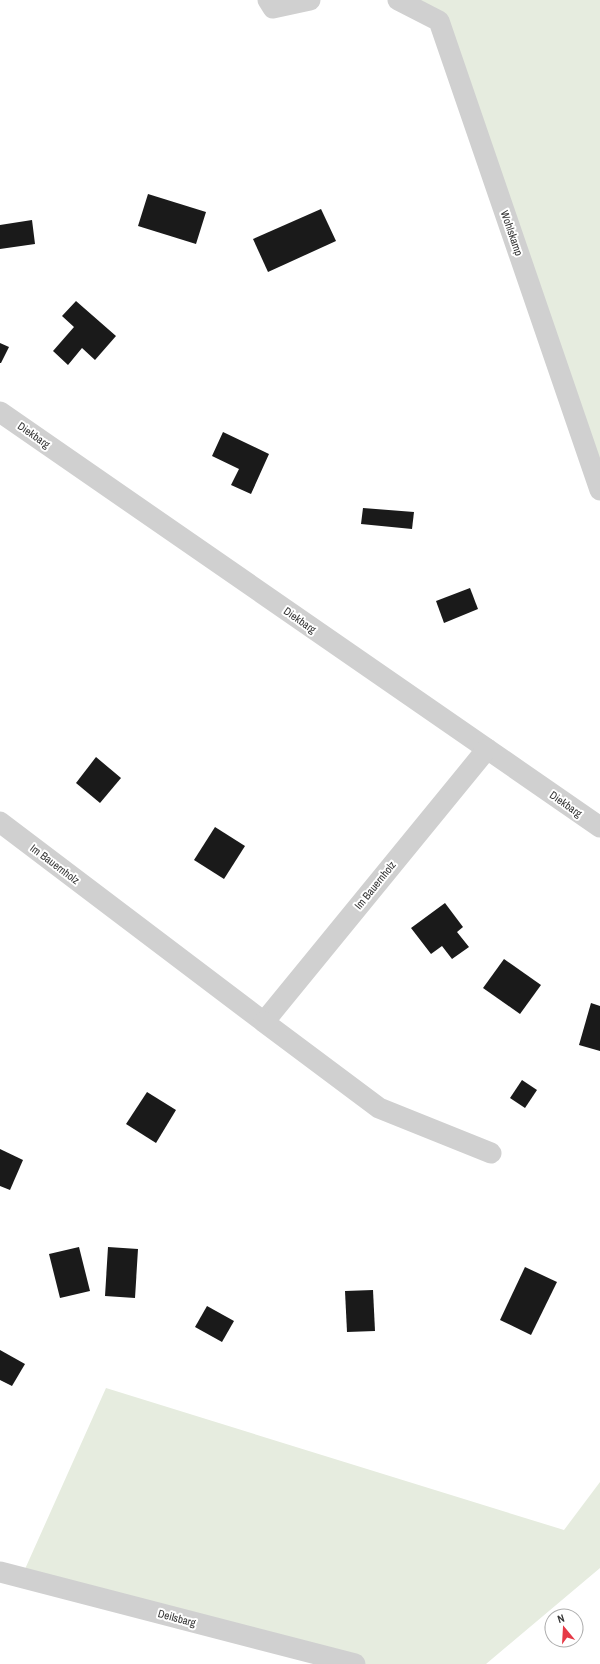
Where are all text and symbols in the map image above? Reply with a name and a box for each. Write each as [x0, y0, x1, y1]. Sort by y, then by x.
street label: Wohlskamp [498, 209, 526, 257]
street label: Diekbarg [15, 419, 53, 451]
street label: Diekbarg [281, 604, 319, 636]
street label: Diekbarg [547, 788, 585, 820]
street label: Im Bauernholz [28, 841, 83, 887]
street label: Im Bauernholz [351, 858, 399, 912]
street label: Deilsbarg [157, 1606, 197, 1630]
north arrow [544, 1608, 584, 1648]
text: N [556, 1611, 566, 1626]

